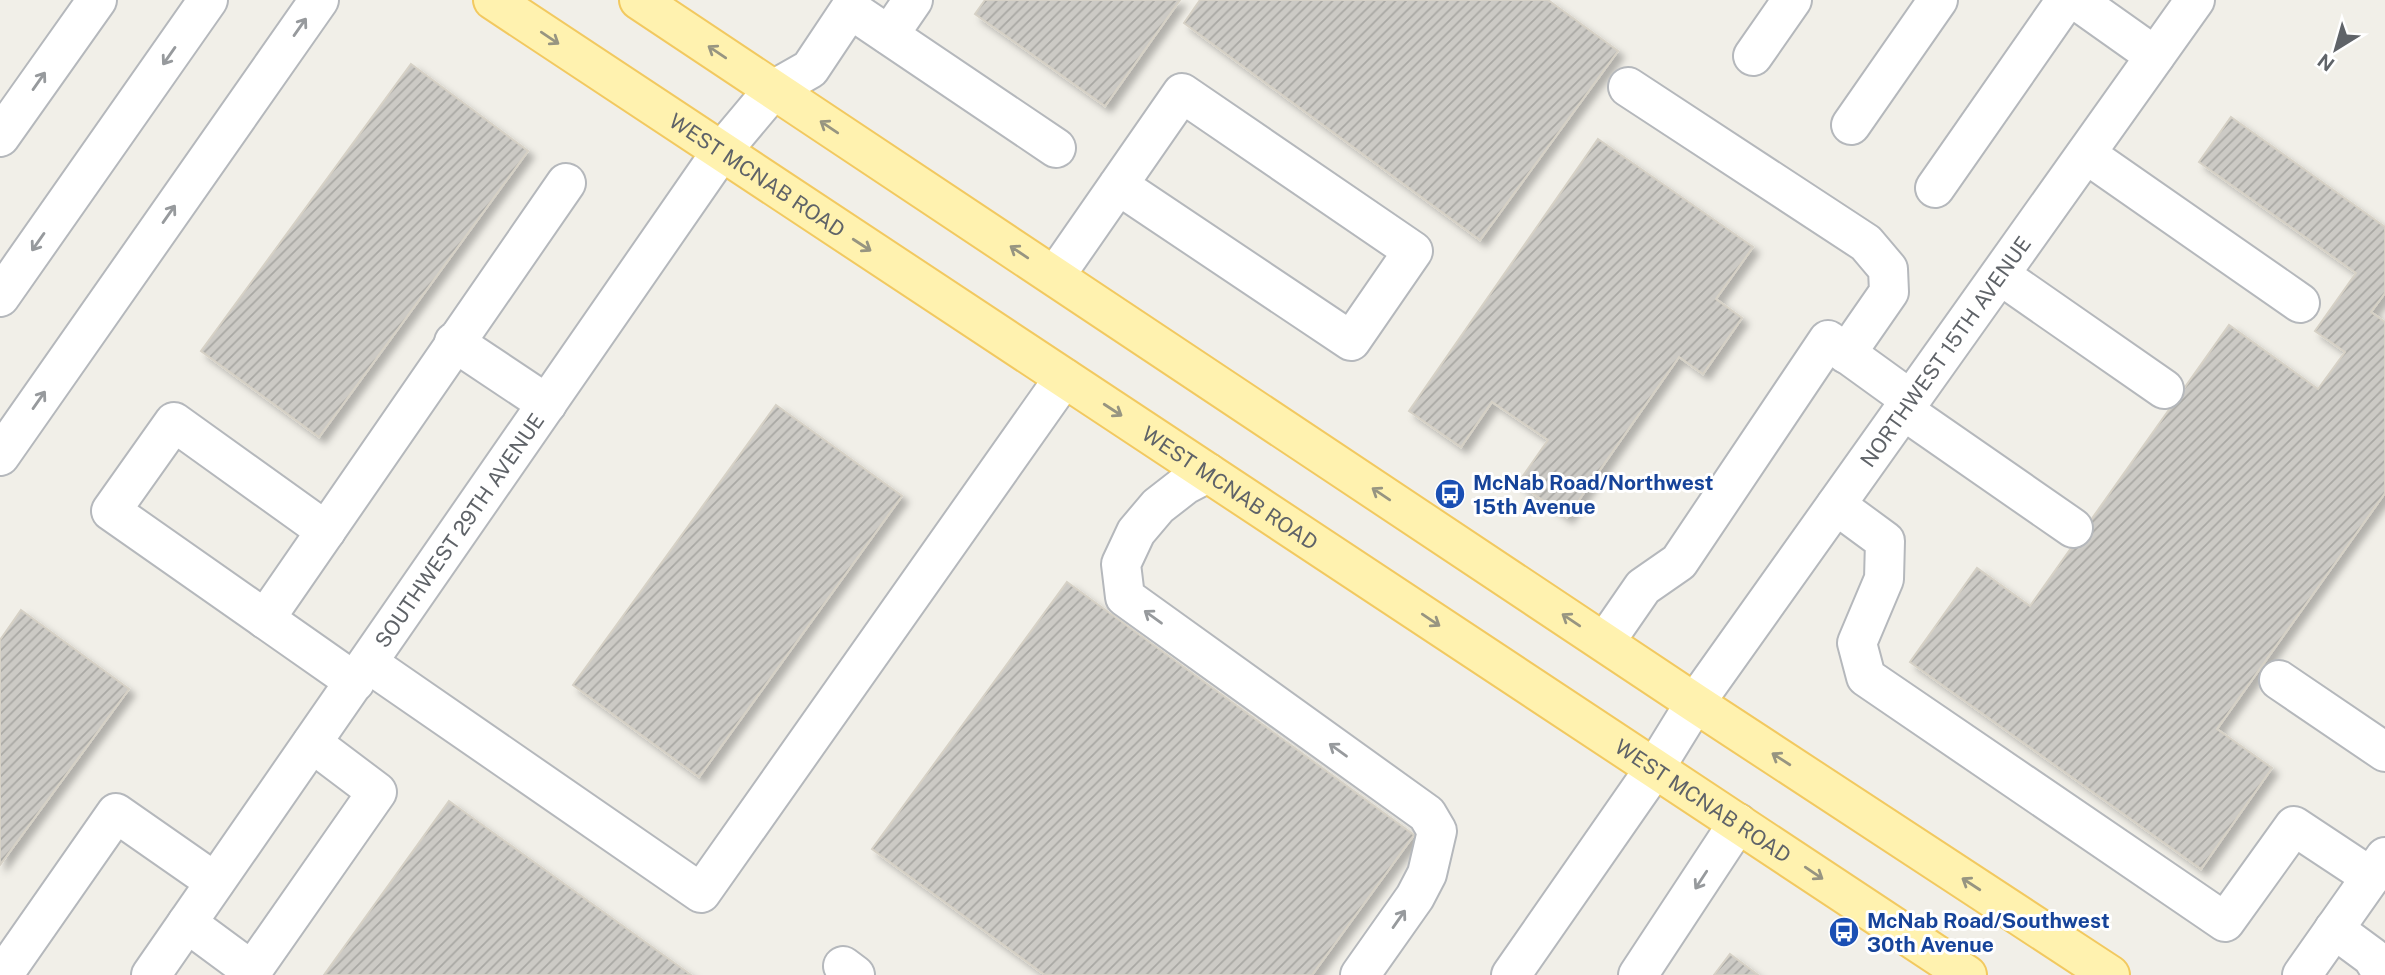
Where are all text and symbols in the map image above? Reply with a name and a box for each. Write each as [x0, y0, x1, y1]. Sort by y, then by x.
north arrow [2301, 14, 2371, 84]
one-way arrow [293, 18, 307, 37]
one-way arrow [540, 31, 559, 45]
one-way arrow [707, 45, 727, 59]
one-way arrow [162, 46, 176, 65]
text: N [2313, 49, 2338, 76]
one-way arrow [32, 72, 46, 91]
street label: WEST MCNAB ROAD [665, 108, 850, 242]
one-way arrow [820, 119, 840, 133]
one-way arrow [162, 205, 176, 224]
street label: NORTHWEST 15TH AVENUE [1855, 231, 2036, 472]
one-way arrow [31, 232, 45, 251]
one-way arrow [852, 237, 871, 252]
one-way arrow [1010, 245, 1029, 260]
one-way arrow [32, 391, 46, 410]
one-way arrow [1103, 404, 1123, 418]
street label: SOUTHWEST 29TH AVENUE [369, 408, 549, 652]
street label: WEST MCNAB ROAD [1138, 421, 1323, 555]
place label: McNab Road/Northwest 15th Avenue [1473, 470, 1713, 519]
bus stop icon: McNab Road/Northwest 15th Avenue [1433, 477, 1467, 511]
one-way arrow [1372, 486, 1392, 500]
one-way arrow [1144, 610, 1163, 624]
one-way arrow [1421, 612, 1440, 627]
one-way arrow [1562, 612, 1581, 627]
street label: WEST MCNAB ROAD [1611, 733, 1796, 868]
one-way arrow [1329, 742, 1348, 757]
one-way arrow [1772, 752, 1791, 766]
one-way arrow [1804, 866, 1823, 880]
one-way arrow [1693, 870, 1708, 889]
one-way arrow [1962, 876, 1981, 891]
place label: McNab Road/Southwest 30th Avenue [1867, 908, 2110, 957]
one-way arrow [1392, 910, 1406, 929]
bus stop icon: McNab Road/Southwest 30th Avenue [1827, 915, 1861, 949]

